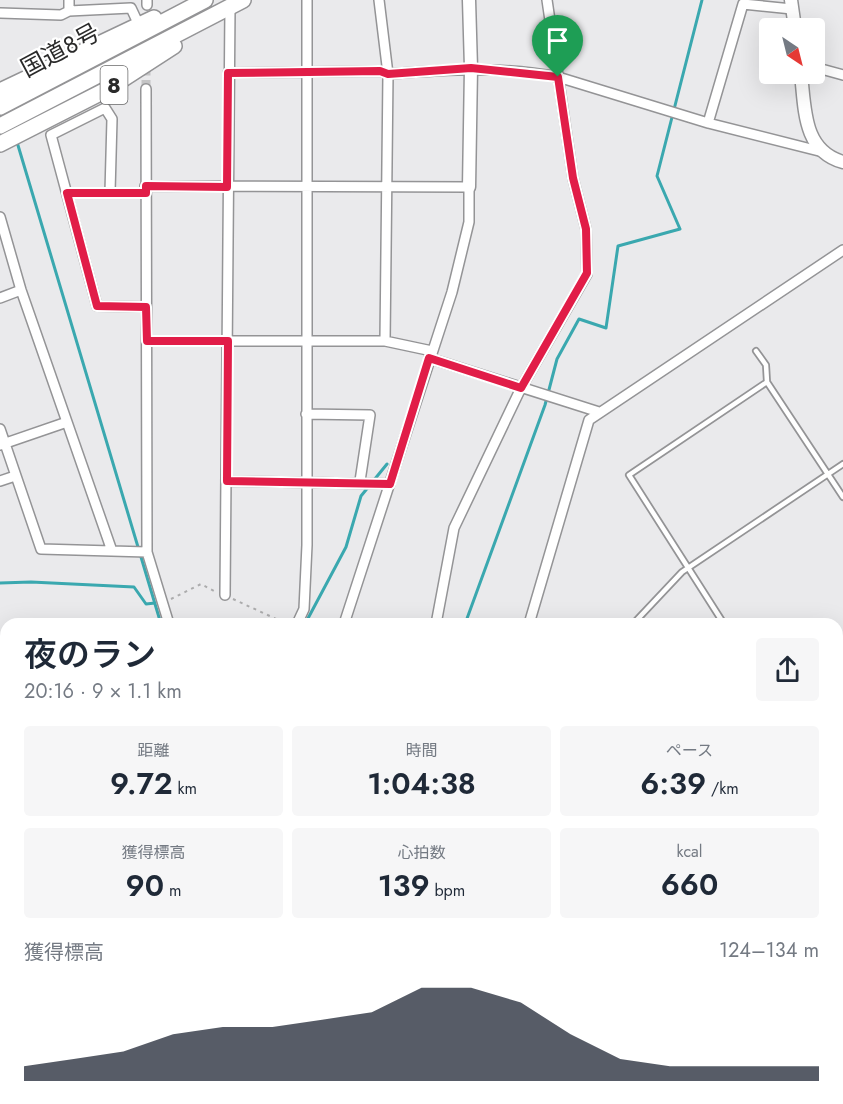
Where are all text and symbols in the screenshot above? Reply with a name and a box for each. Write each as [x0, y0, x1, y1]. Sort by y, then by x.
street label: 国道8号 [14, 15, 106, 85]
pin [532, 15, 583, 77]
north arrow [759, 18, 825, 84]
map controls [759, 18, 825, 84]
icon: arrive [541, 24, 574, 57]
road number: 8 [100, 66, 128, 104]
text: 夜のラン [24, 631, 156, 678]
button: share [756, 638, 819, 701]
text: 20:16 · 9 × 1.1 km [24, 677, 182, 706]
text: 距離 [137, 739, 170, 762]
text: 時間 [405, 739, 438, 762]
text: ペース [666, 739, 713, 762]
text: 9.72 [110, 762, 173, 805]
text: 1:04:38 [367, 762, 476, 805]
text: 6:39 [640, 762, 706, 805]
text: km [173, 777, 197, 800]
text: /km [706, 777, 739, 800]
text: kcal [677, 840, 702, 863]
text: 獲得標高 [121, 841, 186, 864]
text: 心拍数 [397, 841, 446, 864]
text: 660 [661, 863, 718, 906]
text: 90 [126, 864, 164, 907]
text: 139 [378, 864, 430, 907]
text: m [164, 879, 181, 902]
text: bpm [430, 879, 465, 902]
text: 124–134 m [719, 936, 819, 965]
text: 獲得標高 [24, 938, 104, 967]

